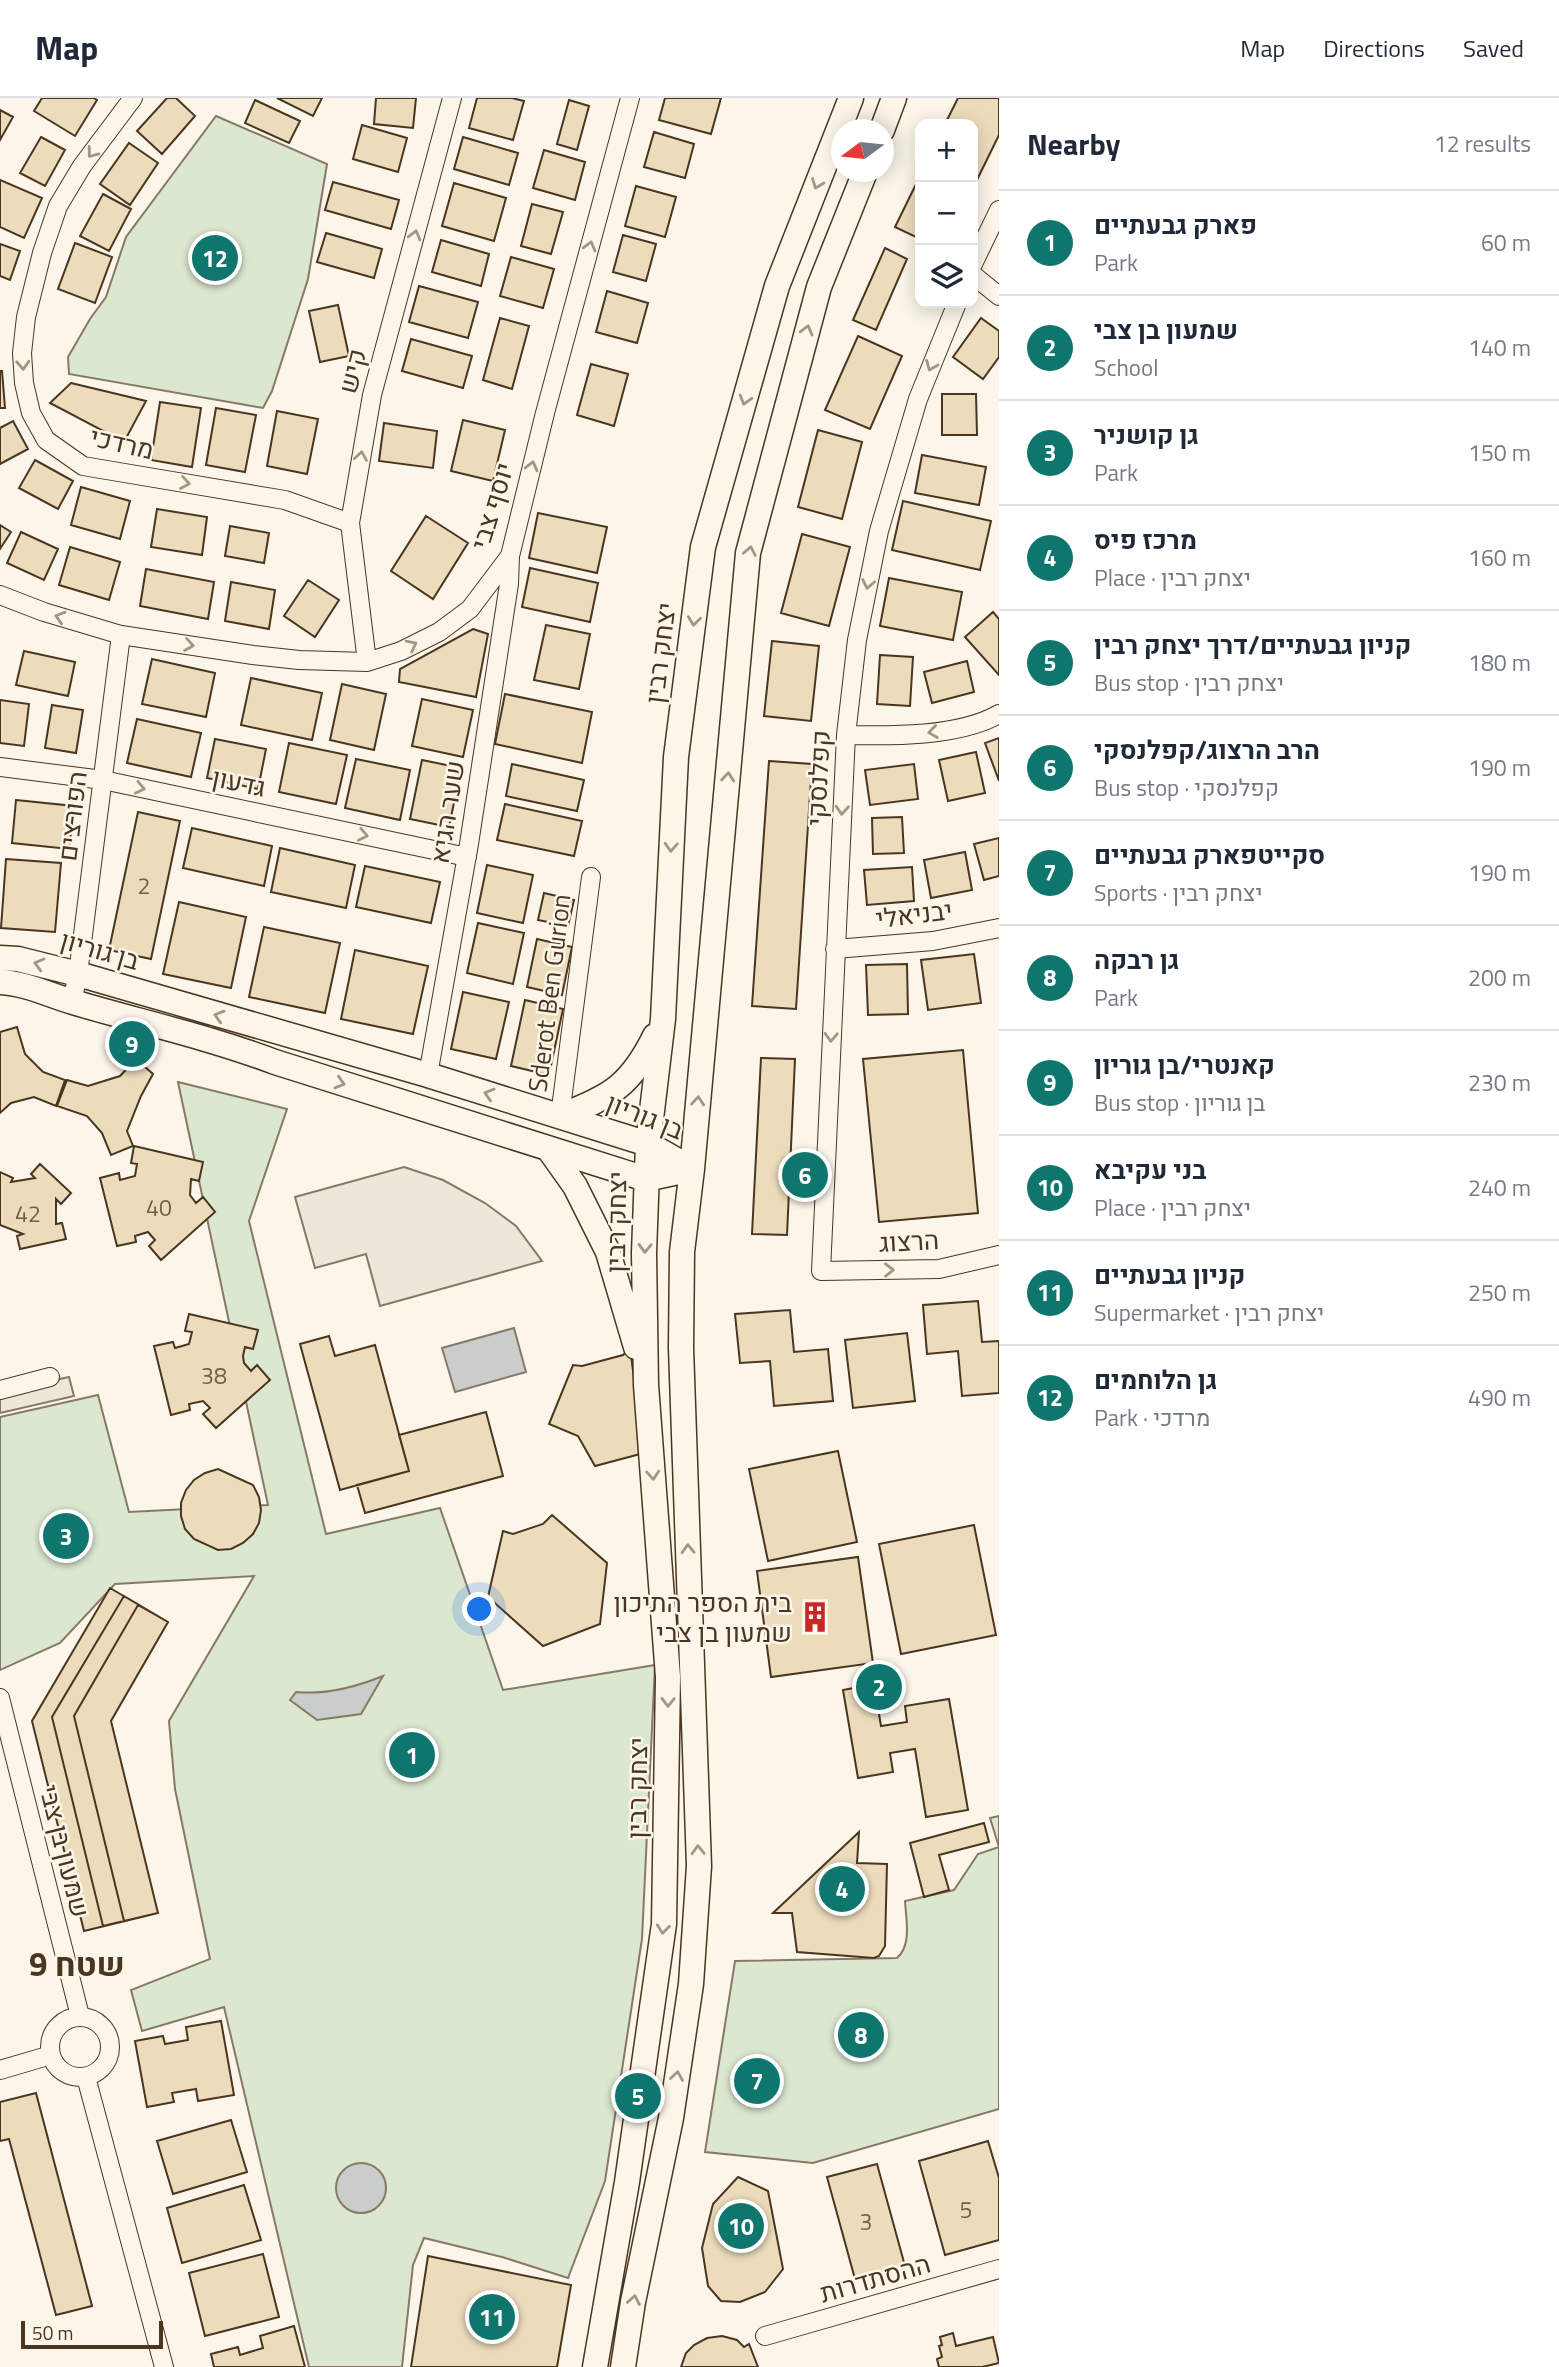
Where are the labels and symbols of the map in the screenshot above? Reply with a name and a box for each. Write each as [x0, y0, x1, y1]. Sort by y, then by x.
north arrow [831, 119, 894, 182]
one-way arrow [87, 145, 100, 157]
one-way arrow [811, 178, 825, 190]
one-way arrow [407, 229, 421, 241]
pin: 12 [192, 232, 238, 284]
one-way arrow [581, 240, 596, 252]
one-way arrow [799, 325, 813, 337]
street label: קיש [328, 345, 376, 397]
one-way arrow [15, 360, 30, 371]
one-way arrow [926, 360, 940, 372]
one-way arrow [738, 394, 753, 406]
street label: מרדכי [86, 417, 158, 469]
one-way arrow [353, 450, 368, 462]
street label: יוסף צבי [460, 458, 524, 554]
one-way arrow [524, 460, 538, 472]
one-way arrow [179, 475, 190, 490]
one-way arrow [741, 545, 756, 557]
one-way arrow [862, 578, 877, 590]
street label: יצחק רבין [634, 600, 686, 706]
one-way arrow [54, 610, 66, 625]
one-way arrow [686, 615, 701, 627]
one-way arrow [183, 638, 195, 653]
one-way arrow [405, 640, 417, 654]
one-way arrow [928, 724, 939, 739]
street label: קפלנסקי [796, 729, 840, 827]
street label: גדעון [209, 757, 269, 807]
street label: שער הגיא [420, 758, 474, 866]
street label: הפורצים [47, 769, 97, 863]
one-way arrow [720, 771, 735, 782]
one-way arrow [134, 780, 146, 795]
one-way arrow [835, 805, 850, 816]
one-way arrow [357, 827, 369, 842]
one-way arrow [664, 842, 679, 853]
house number: 2 [138, 868, 150, 903]
street label: יבניאלי [874, 890, 954, 938]
street label: Sderot Ben Gurion [518, 892, 580, 1094]
street label: בן גוריון [56, 920, 144, 980]
one-way arrow [33, 958, 45, 972]
one-way arrow [214, 1009, 226, 1024]
pin: 9 [109, 1018, 155, 1070]
one-way arrow [824, 1032, 839, 1043]
one-way arrow [334, 1074, 346, 1089]
street label: בן גוריון [600, 1083, 690, 1149]
one-way arrow [484, 1087, 496, 1102]
one-way arrow [691, 1095, 706, 1107]
pin: 6 [782, 1149, 828, 1201]
street label: יצחק רבין [596, 1171, 636, 1273]
house number: 40 [146, 1190, 172, 1225]
house number: 42 [15, 1196, 41, 1231]
street label: הרצוג [878, 1220, 940, 1262]
one-way arrow [637, 1243, 653, 1253]
one-way arrow [884, 1262, 895, 1277]
house number: 38 [201, 1358, 227, 1393]
one-way arrow [645, 1470, 660, 1481]
pin: 3 [43, 1510, 89, 1562]
one-way arrow [680, 1544, 695, 1555]
place label: בית הספר התיכון שמעון בן צבי [613, 1583, 792, 1652]
your location [462, 1592, 496, 1626]
building icon: בית הספר התיכון שמעון בן צבי [798, 1600, 832, 1634]
pin: 2 [856, 1661, 902, 1713]
one-way arrow [660, 1697, 676, 1708]
pin: 1 [389, 1729, 435, 1781]
street label: יצחק רבין [617, 1737, 657, 1839]
street label: שמעון בן צבי [30, 1780, 100, 1922]
one-way arrow [691, 1844, 706, 1855]
pin: 4 [819, 1863, 865, 1915]
one-way arrow [656, 1923, 671, 1935]
district label: שטח 9 [29, 1939, 125, 1989]
pin: 8 [838, 2009, 884, 2061]
pin: 7 [734, 2055, 780, 2107]
pin: 5 [615, 2070, 661, 2122]
one-way arrow [669, 2070, 684, 2082]
house number: 5 [960, 2192, 972, 2227]
pin: 10 [718, 2200, 764, 2252]
house number: 3 [860, 2204, 872, 2239]
street label: ההסתדרות [815, 2244, 935, 2312]
pin: 11 [469, 2291, 515, 2343]
one-way arrow [626, 2294, 641, 2306]
scale bar [21, 2318, 163, 2350]

